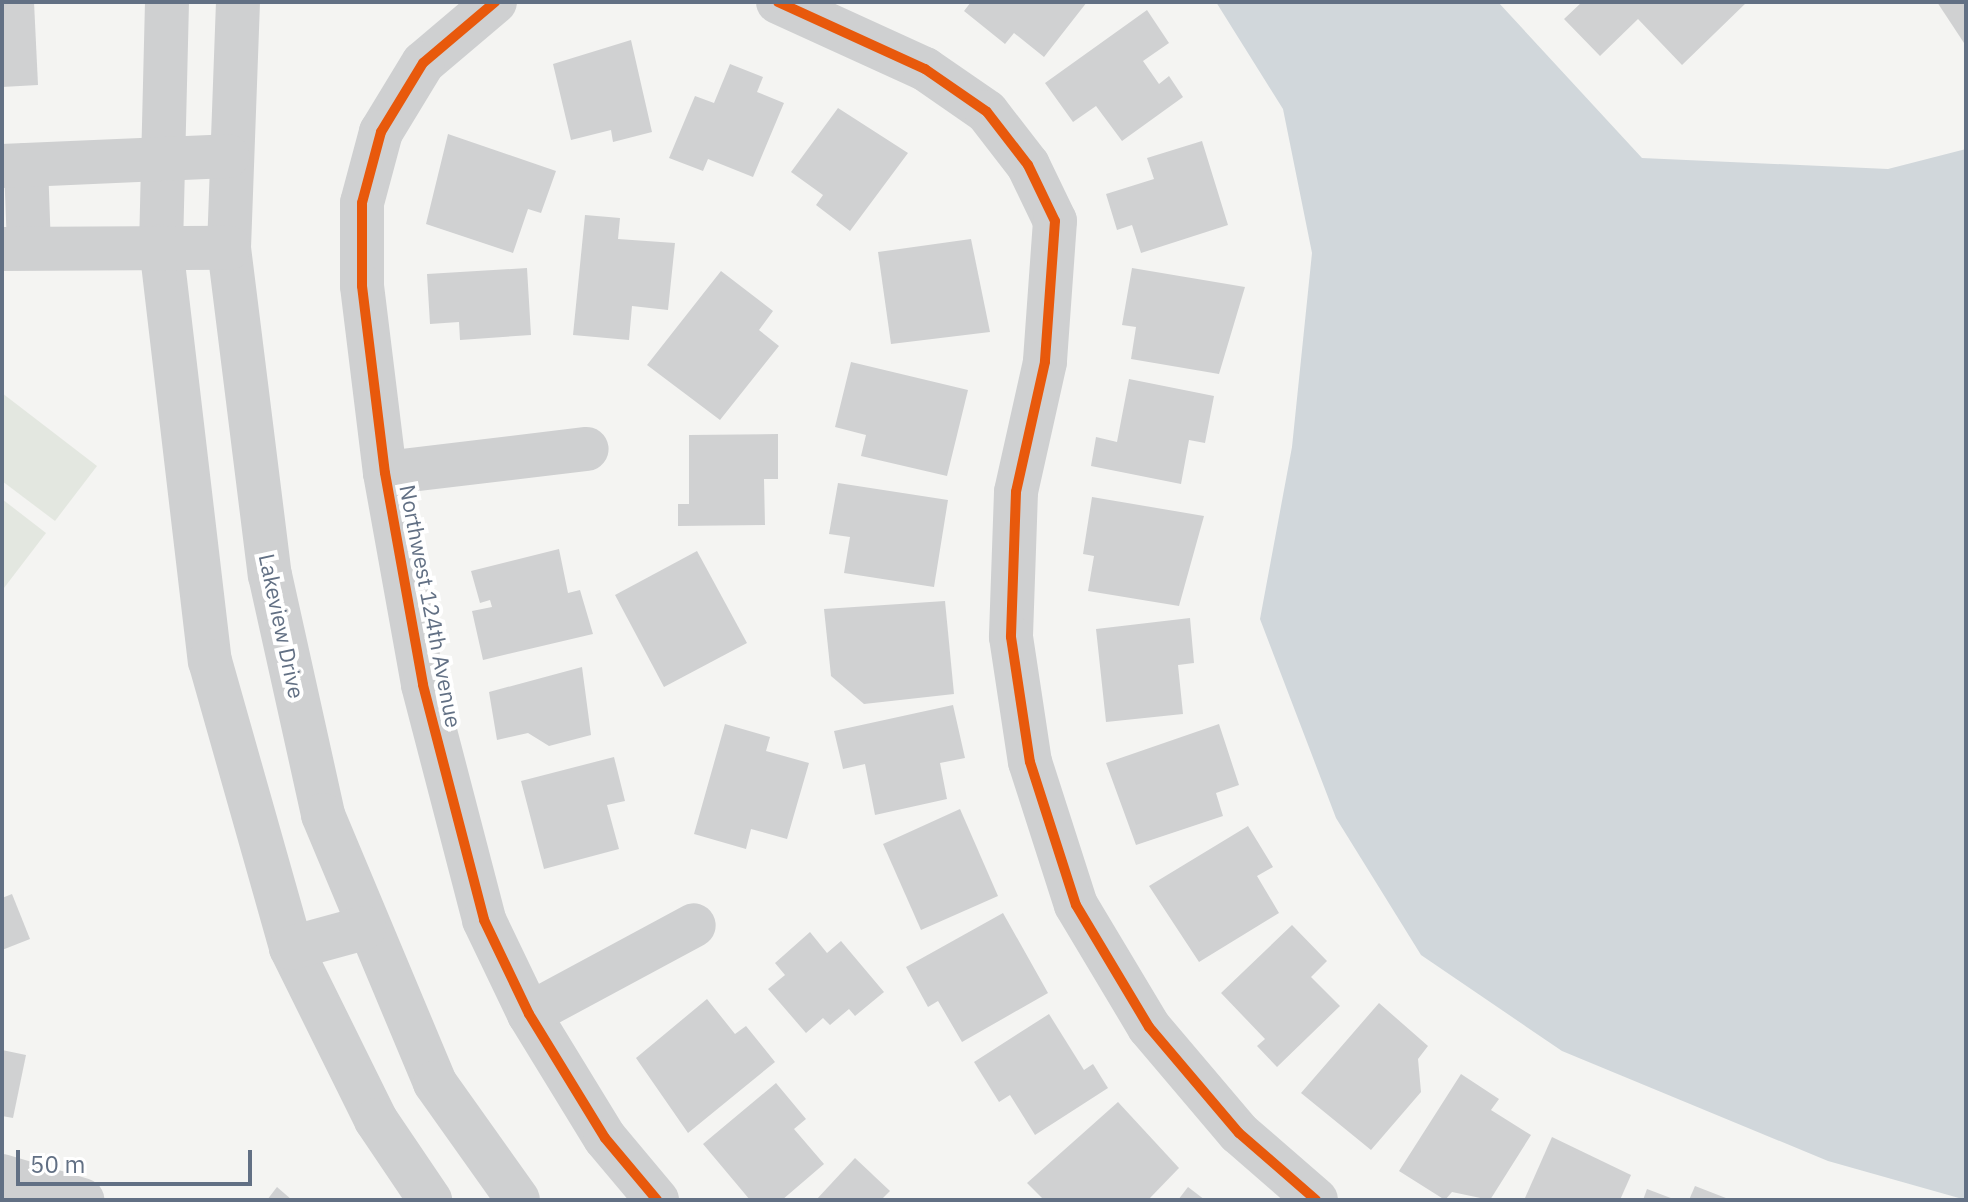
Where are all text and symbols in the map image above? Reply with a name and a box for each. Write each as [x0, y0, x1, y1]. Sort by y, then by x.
street label: Northwest 124th Avenue [394, 482, 468, 730]
street label: Lakeview Drive [254, 551, 310, 701]
scale bar [20, 1134, 256, 1184]
text: 50 m [30, 1148, 85, 1180]

